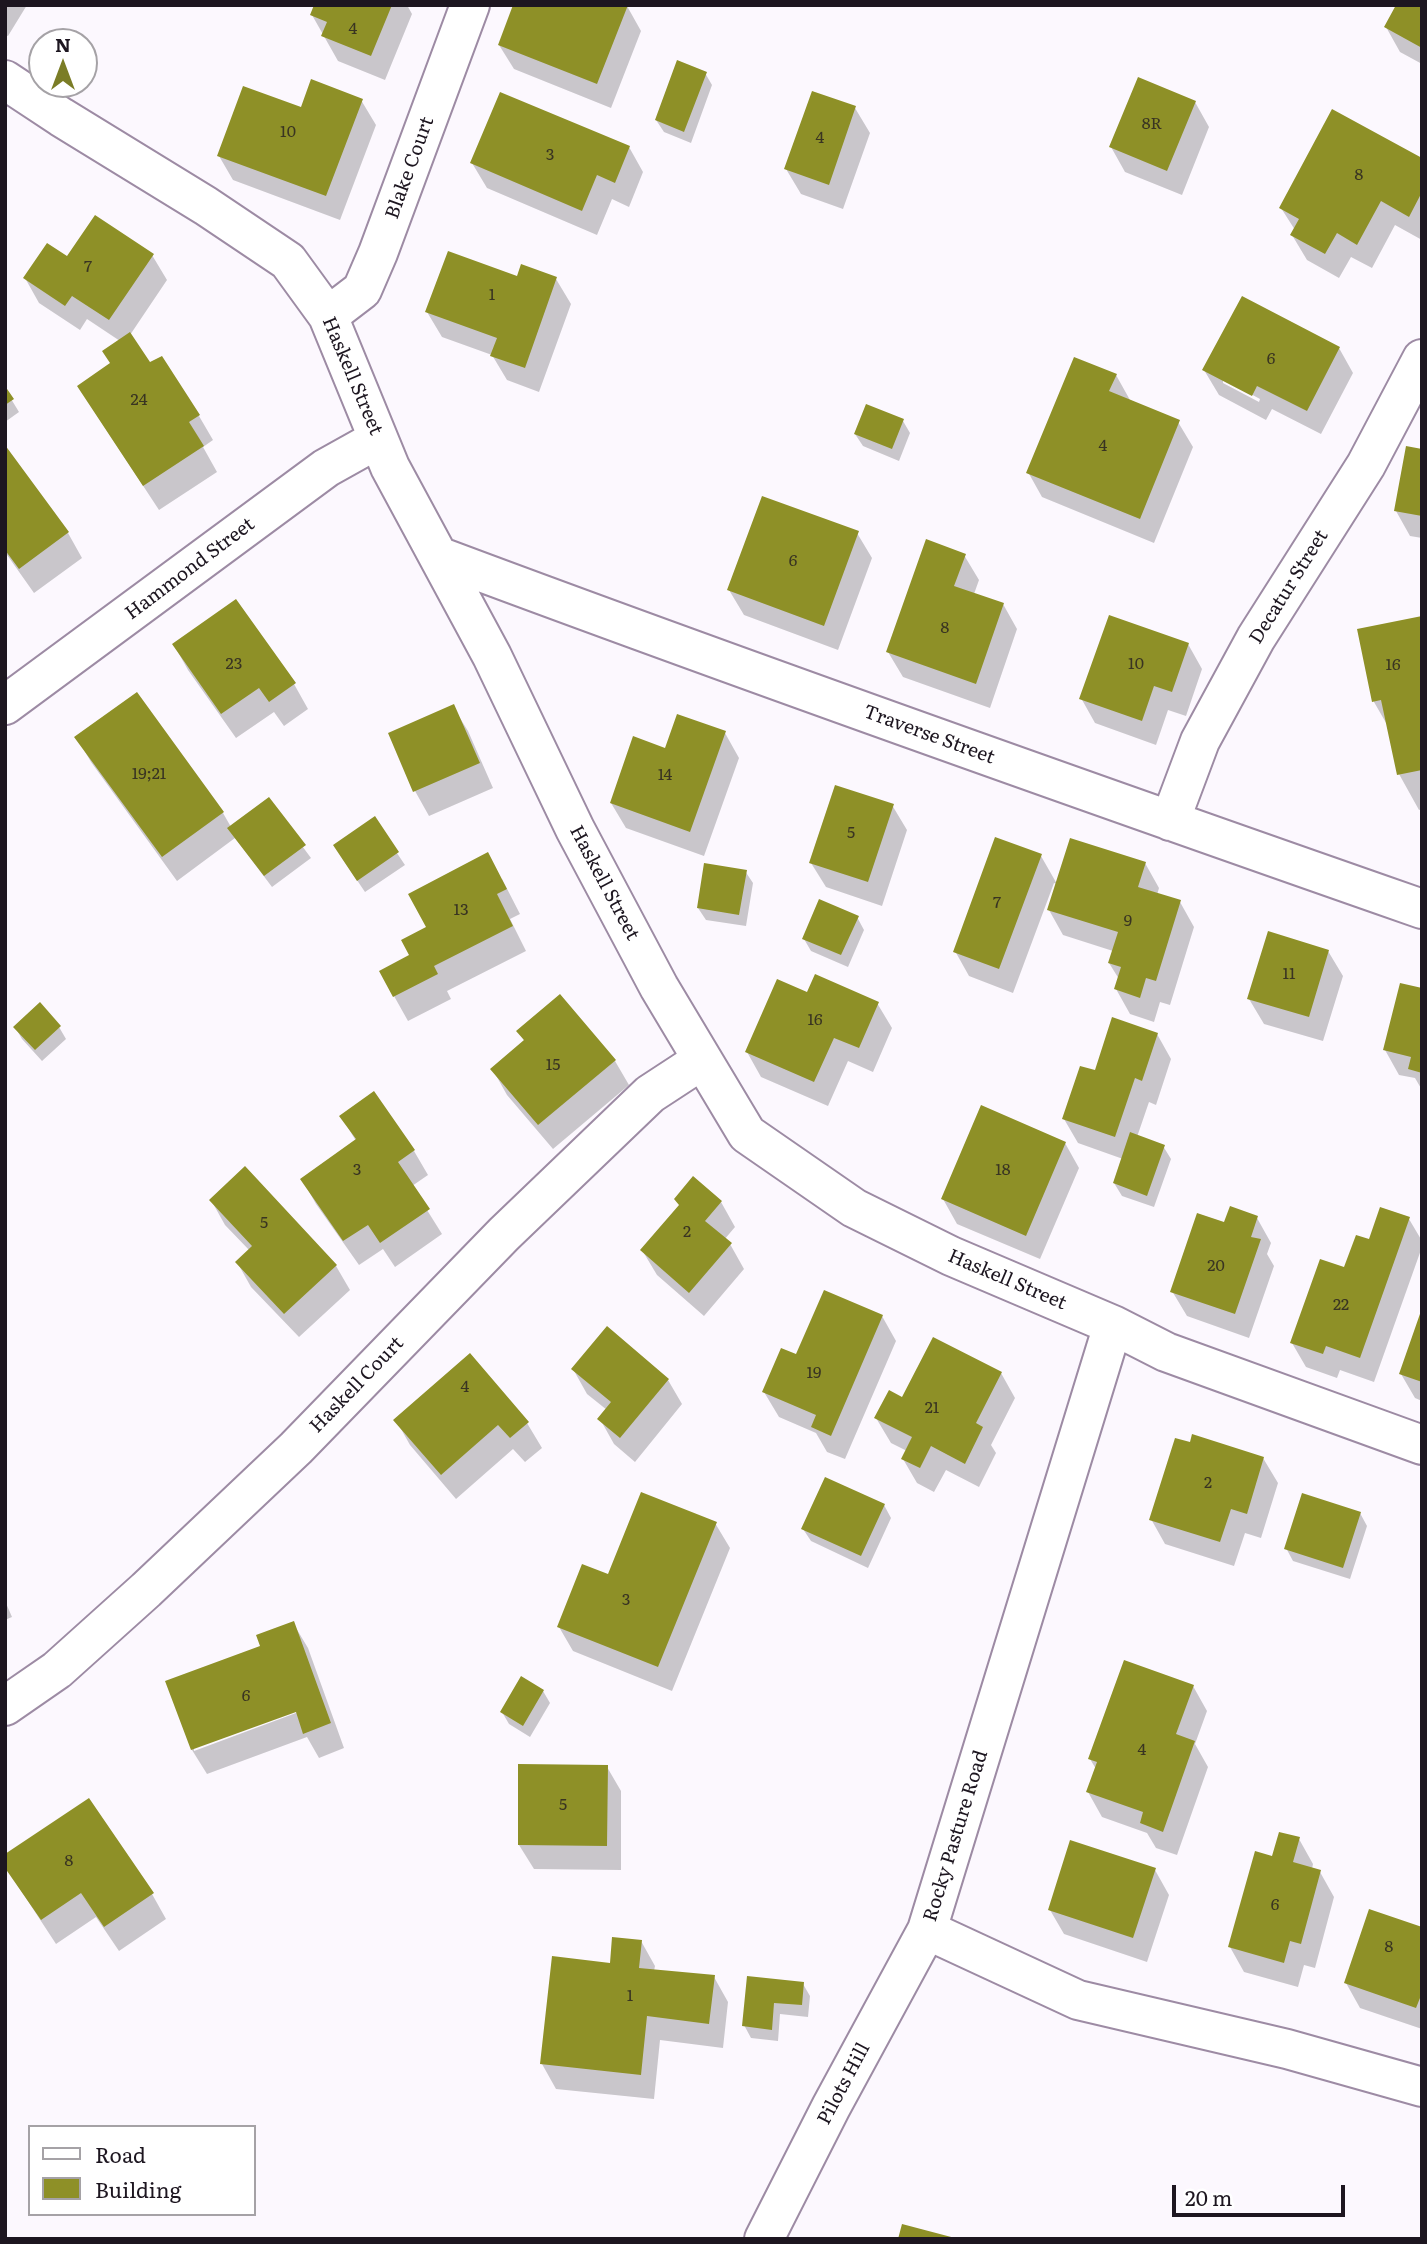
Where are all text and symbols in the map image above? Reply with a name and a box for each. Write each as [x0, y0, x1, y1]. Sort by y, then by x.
house number: 4 [349, 19, 357, 39]
north arrow [28, 28, 98, 98]
text: N [55, 30, 71, 58]
street label: Blake Court [381, 114, 439, 222]
house number: 8R [1142, 114, 1162, 134]
house number: 10 [280, 122, 296, 142]
house number: 4 [816, 128, 824, 148]
house number: 3 [546, 145, 554, 165]
house number: 8 [1355, 165, 1363, 185]
house number: 7 [84, 257, 92, 277]
house number: 1 [489, 285, 495, 305]
street label: Haskell Street [317, 313, 387, 439]
house number: 6 [1267, 349, 1275, 369]
house number: 24 [131, 390, 147, 410]
house number: 4 [1099, 436, 1107, 456]
street label: Hammond Street [121, 513, 259, 625]
street label: Decatur Street [1245, 526, 1333, 648]
house number: 6 [789, 551, 797, 571]
house number: 8 [941, 618, 949, 638]
house number: 23 [226, 654, 242, 674]
house number: 10 [1128, 654, 1144, 674]
house number: 16 [1385, 655, 1401, 675]
street label: Traverse Street [860, 701, 998, 769]
house number: 19;21 [132, 764, 166, 784]
house number: 14 [658, 765, 672, 785]
street label: Haskell Street [564, 822, 644, 944]
house number: 5 [847, 823, 855, 843]
house number: 7 [993, 893, 1001, 913]
house number: 13 [453, 900, 469, 920]
house number: 9 [1124, 911, 1132, 931]
house number: 11 [1282, 964, 1296, 984]
house number: 16 [807, 1010, 823, 1030]
house number: 15 [546, 1055, 560, 1075]
house number: 3 [353, 1160, 361, 1180]
house number: 18 [995, 1160, 1011, 1180]
house number: 5 [260, 1213, 268, 1233]
house number: 2 [683, 1222, 691, 1242]
street label: Haskell Street [944, 1245, 1070, 1315]
house number: 20 [1207, 1256, 1225, 1276]
house number: 22 [1333, 1295, 1349, 1315]
street label: Haskell Court [305, 1332, 409, 1438]
house number: 19 [807, 1363, 821, 1383]
house number: 4 [461, 1377, 469, 1397]
house number: 21 [925, 1398, 939, 1418]
house number: 2 [1204, 1473, 1212, 1493]
house number: 3 [622, 1590, 630, 1610]
house number: 6 [242, 1686, 250, 1706]
house number: 4 [1138, 1740, 1146, 1760]
street label: Rocky Pasture Road [919, 1748, 993, 1924]
house number: 5 [559, 1795, 567, 1815]
house number: 8 [65, 1851, 73, 1871]
house number: 6 [1271, 1895, 1279, 1915]
house number: 8 [1385, 1937, 1393, 1957]
house number: 1 [627, 1986, 633, 2006]
street label: Pilots Hill [813, 2039, 875, 2129]
legend [28, 2125, 256, 2216]
text: Road [95, 2138, 146, 2169]
scale bar [1175, 2170, 1348, 2214]
text: Building [95, 2173, 181, 2204]
text: 20 m [1185, 2181, 1232, 2212]

